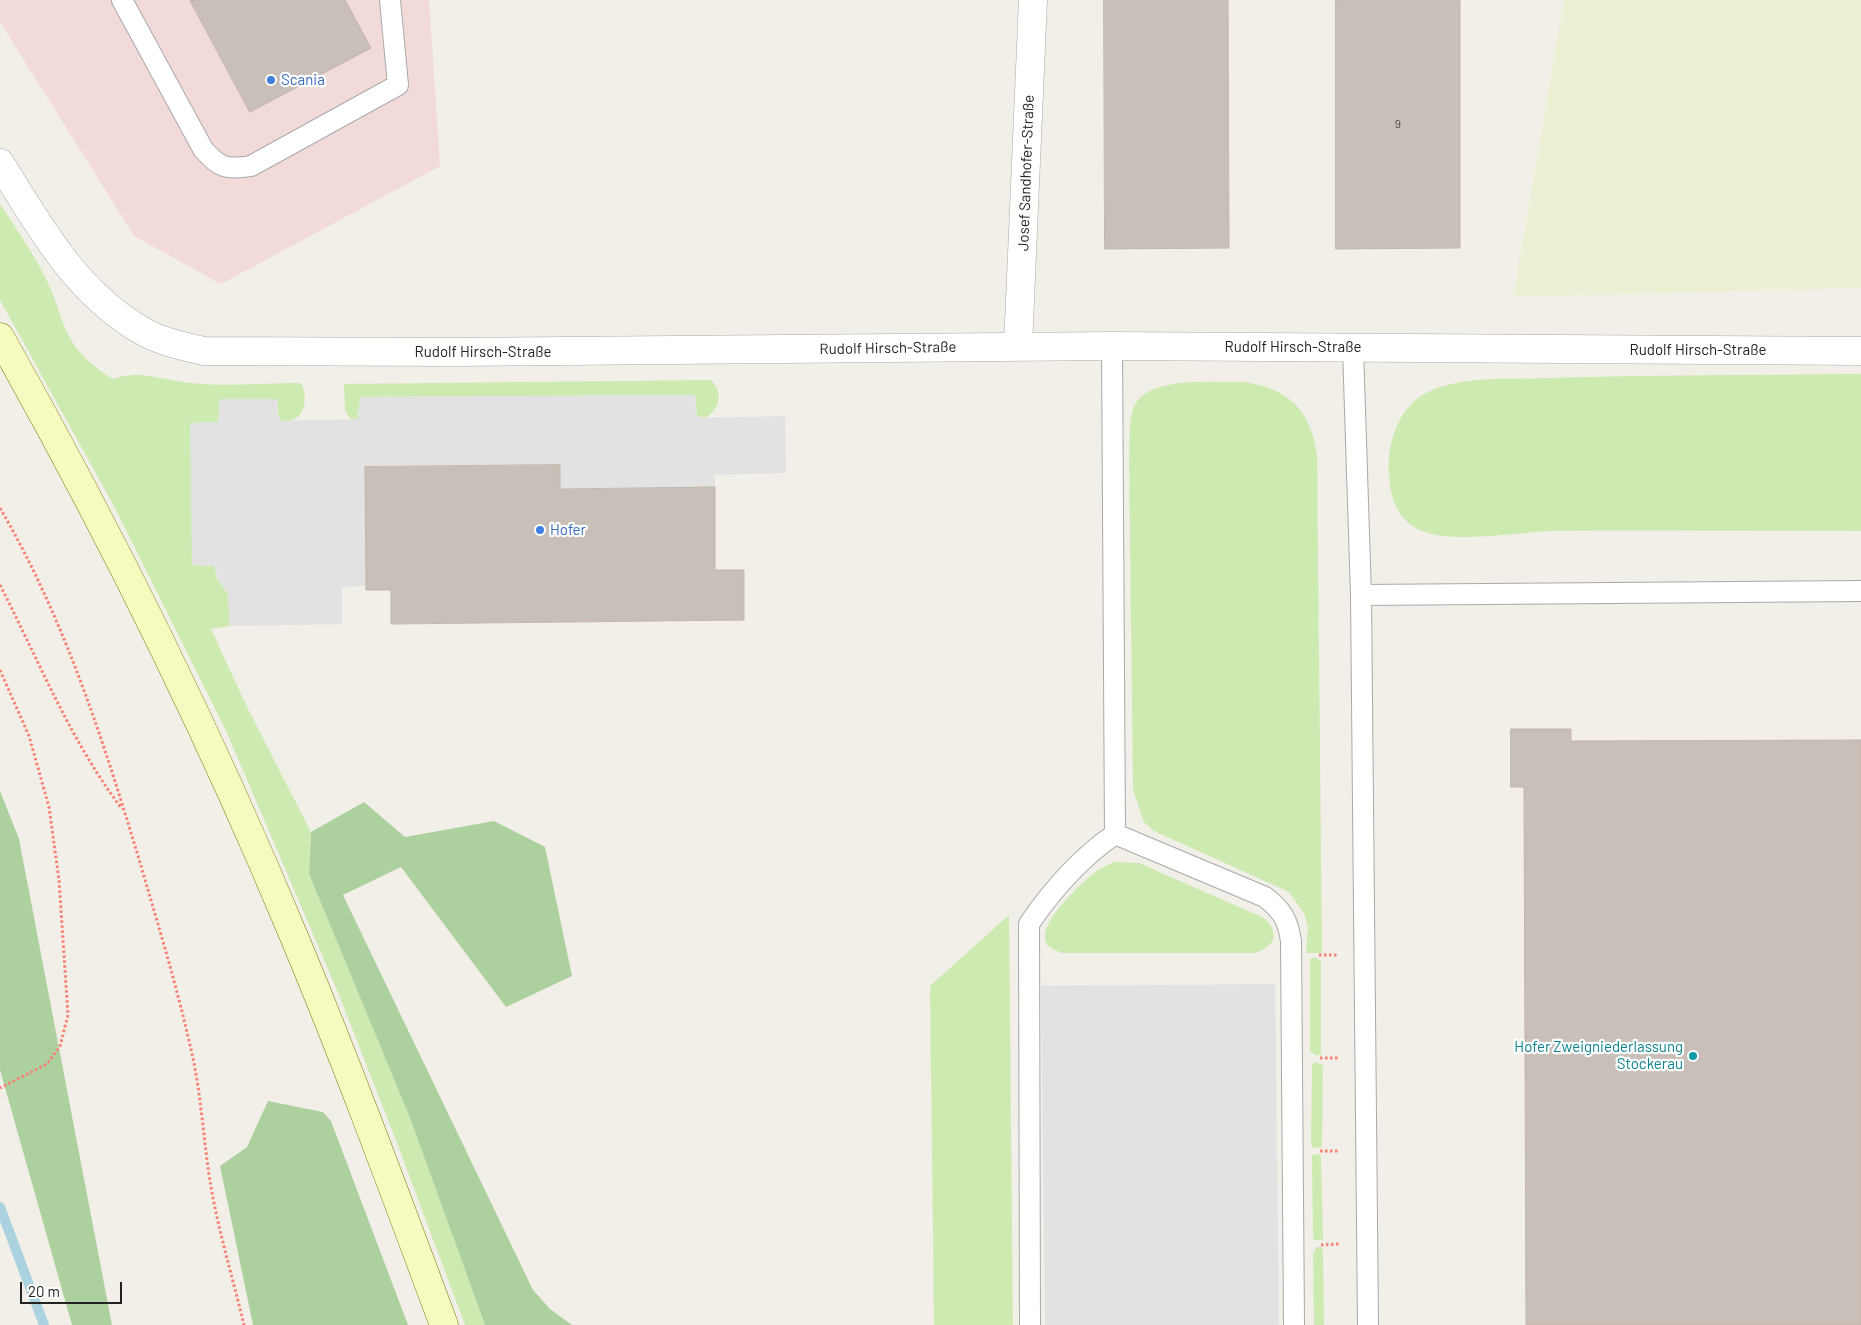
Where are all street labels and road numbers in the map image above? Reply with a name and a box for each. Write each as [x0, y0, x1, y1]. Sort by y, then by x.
street label: Josef Sandhofer-Straße [1014, 94, 1038, 252]
street label: Rudolf Hirsch-Straße [819, 338, 957, 358]
street label: Rudolf Hirsch-Straße [1225, 338, 1361, 356]
street label: Rudolf Hirsch-Straße [1630, 341, 1766, 359]
street label: Rudolf Hirsch-Straße [415, 343, 551, 361]

